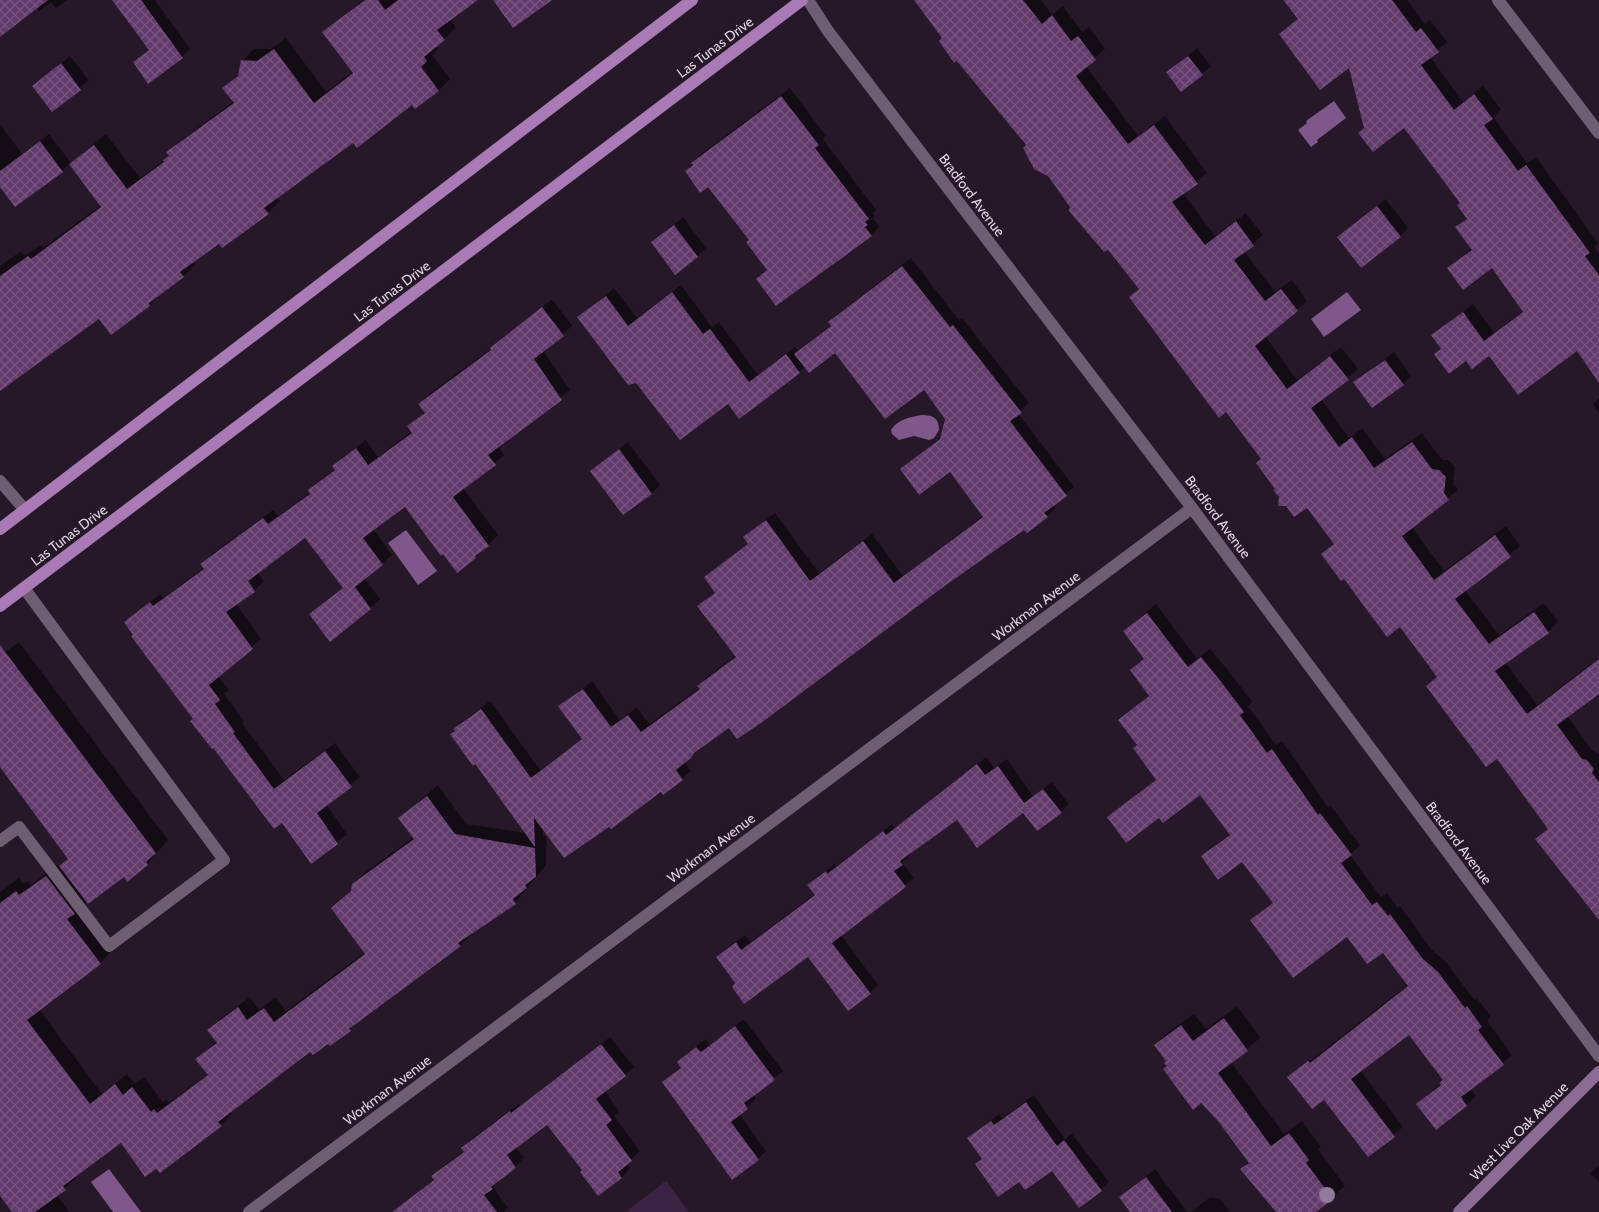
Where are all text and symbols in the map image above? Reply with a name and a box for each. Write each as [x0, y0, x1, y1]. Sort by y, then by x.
street label: Las Tunas Drive [673, 12, 757, 82]
street label: Bradford Avenue [935, 150, 1009, 240]
street label: Las Tunas Drive [350, 256, 434, 326]
street label: Bradford Avenue [1181, 472, 1255, 562]
street label: Las Tunas Drive [27, 500, 111, 570]
street label: Workman Avenue [988, 567, 1084, 645]
street label: Bradford Avenue [1422, 798, 1496, 888]
street label: Workman Avenue [663, 809, 759, 887]
street label: Workman Avenue [339, 1051, 435, 1129]
street label: West Live Oak Avenue [1466, 1078, 1572, 1184]

